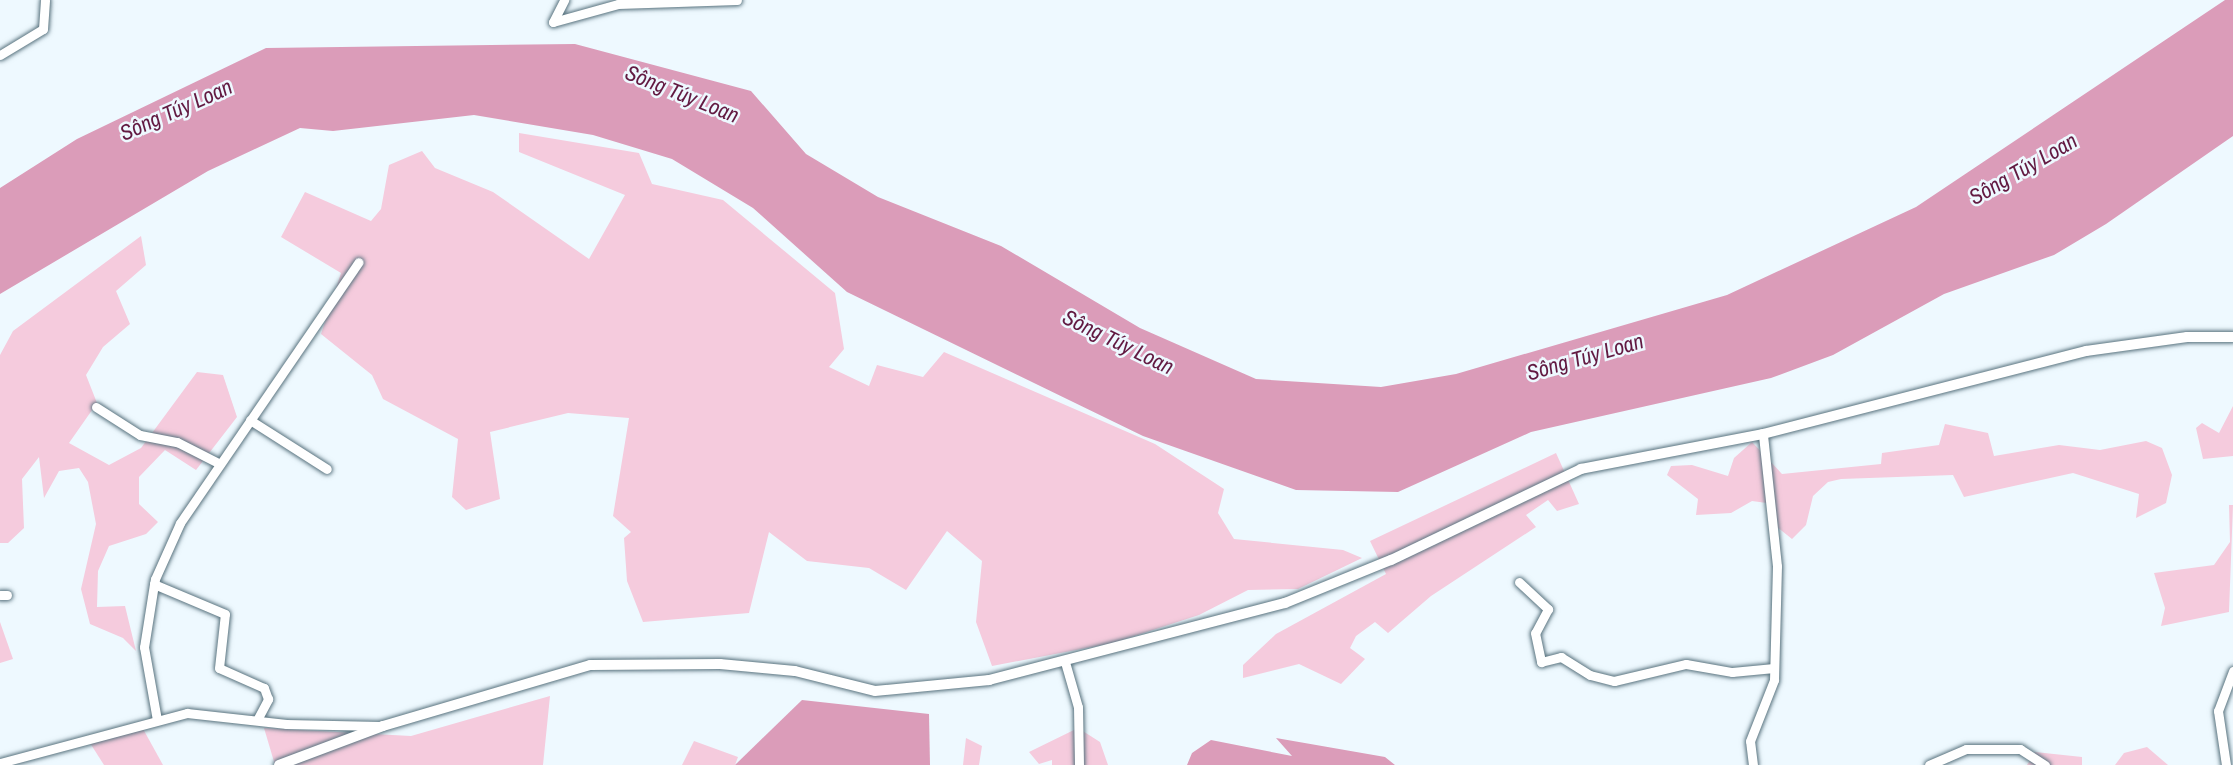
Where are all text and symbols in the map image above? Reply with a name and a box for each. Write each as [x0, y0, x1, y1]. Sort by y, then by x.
water label: Sông Túy Loan [621, 59, 743, 129]
water label: Sông Túy Loan [115, 73, 237, 147]
water label: Sông Túy Loan [1964, 127, 2082, 211]
water label: Sông Túy Loan [1058, 304, 1178, 380]
water label: Sông Túy Loan [1523, 328, 1647, 386]

